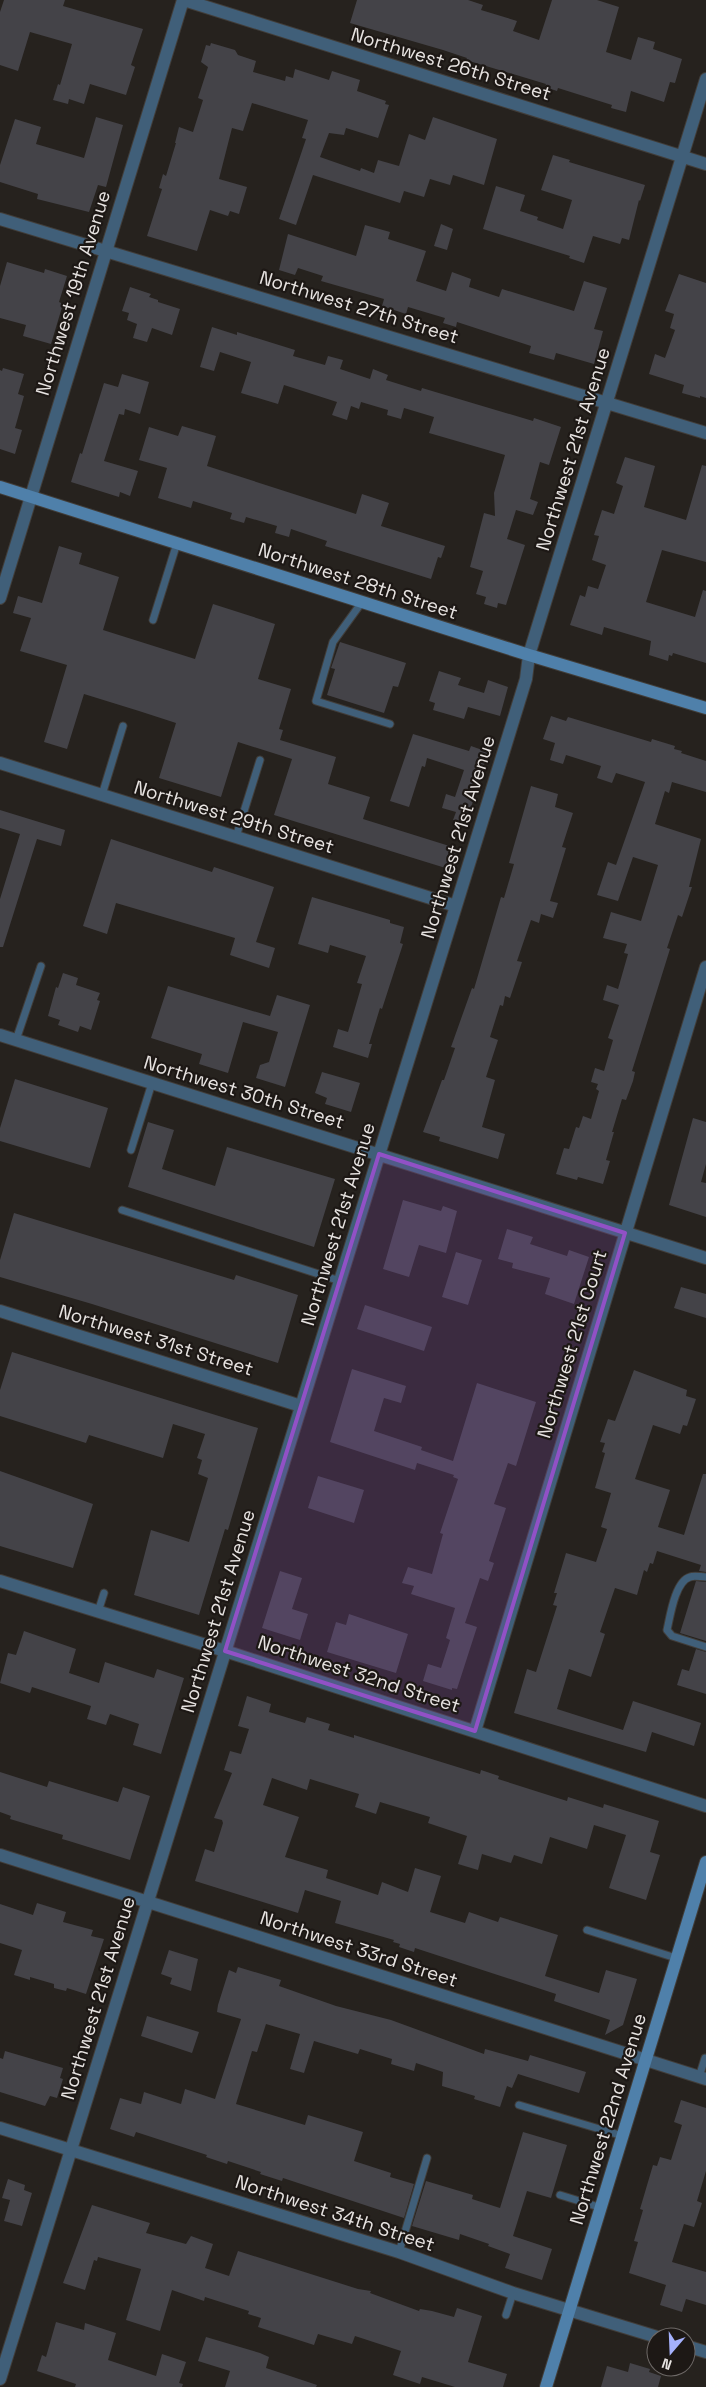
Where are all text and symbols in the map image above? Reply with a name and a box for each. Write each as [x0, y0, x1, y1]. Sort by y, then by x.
street label: Northwest 26th Street [348, 22, 554, 106]
street label: Northwest 19th Avenue [30, 187, 116, 399]
street label: Northwest 27th Street [256, 265, 462, 349]
street label: Northwest 21st Avenue [530, 344, 616, 554]
street label: Northwest 28th Street [255, 537, 461, 625]
street label: Northwest 21st Avenue [415, 732, 501, 942]
street label: Northwest 29th Street [131, 775, 337, 859]
street label: Northwest 30th Street [141, 1050, 347, 1134]
street label: Northwest 21st Avenue [295, 1119, 381, 1329]
street label: Northwest 21st Court [531, 1247, 613, 1441]
street label: Northwest 31st Street [56, 1298, 256, 1382]
street label: Northwest 21st Avenue [175, 1506, 261, 1716]
street label: Northwest 32nd Street [255, 1629, 463, 1719]
street label: Northwest 21st Avenue [55, 1893, 141, 2103]
street label: Northwest 33rd Street [257, 1905, 461, 1993]
street label: Northwest 22nd Avenue [564, 2010, 652, 2228]
street label: Northwest 34th Street [232, 2169, 438, 2257]
north arrow [646, 2327, 696, 2377]
text: N [659, 2354, 674, 2374]

